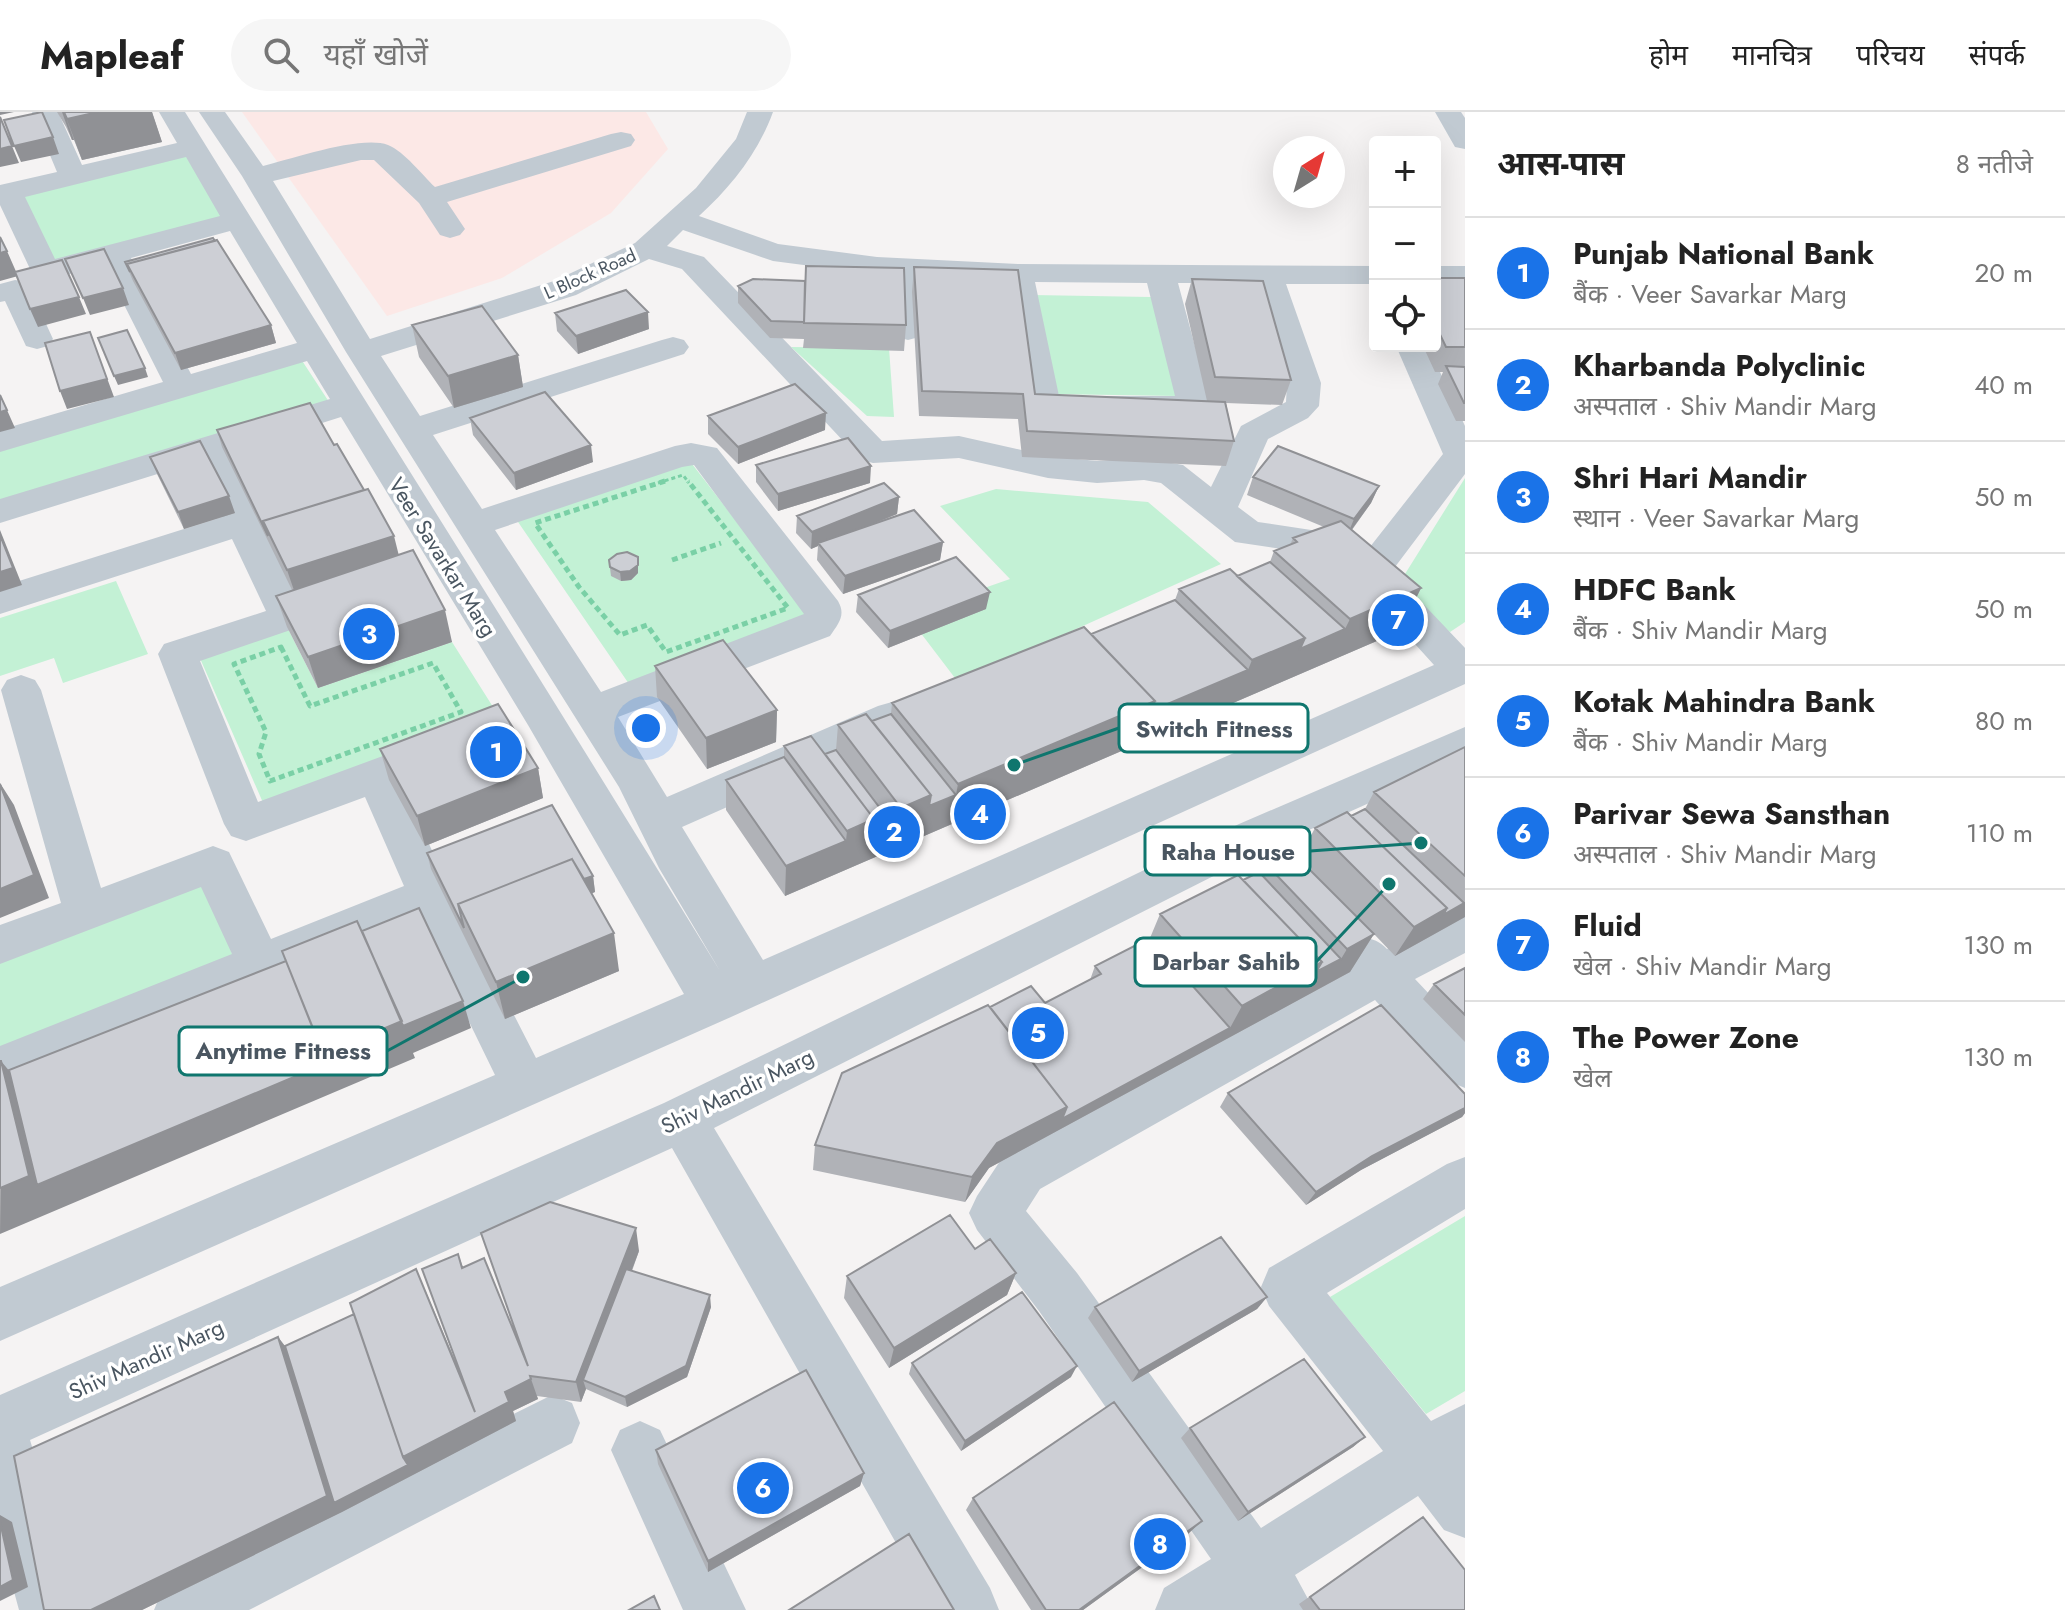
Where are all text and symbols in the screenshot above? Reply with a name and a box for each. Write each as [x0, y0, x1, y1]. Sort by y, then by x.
search box [231, 19, 791, 91]
text: Mapleaf [40, 28, 183, 83]
icon: search [259, 33, 303, 77]
text: यहाँ खोजें [323, 33, 428, 76]
text: होम [1649, 35, 1688, 76]
text: मानचित्र [1732, 35, 1812, 76]
text: परिचय [1856, 35, 1925, 76]
text: संपर्क [1969, 35, 2025, 76]
north arrow [1273, 136, 1345, 208]
map controls [1369, 136, 1441, 352]
button: + [1369, 136, 1441, 208]
text: आस-पास [1497, 139, 1625, 188]
text: 8 नतीजे [1956, 145, 2033, 183]
button: − [1369, 208, 1441, 280]
text: Punjab National Bank [1573, 232, 1874, 275]
street label: L Block Road [540, 242, 640, 306]
text: 1 [1516, 254, 1530, 292]
text: 20 m [1975, 254, 2033, 292]
text: बैंक · Veer Savarkar Marg [1573, 275, 1847, 313]
button: locate [1369, 280, 1441, 352]
text: Kharbanda Polyclinic [1573, 344, 1865, 387]
text: 2 [1514, 366, 1532, 404]
text: 40 m [1974, 366, 2033, 404]
text: अस्पताल · Shiv Mandir Marg [1573, 387, 1877, 425]
text: Shri Hari Mandir [1573, 456, 1807, 499]
street label: Veer Savarkar Marg [381, 471, 505, 643]
text: 3 [1515, 478, 1531, 516]
text: 50 m [1975, 478, 2033, 516]
text: स्थान · Veer Savarkar Marg [1573, 499, 1859, 537]
text: HDFC Bank [1573, 568, 1736, 611]
pin: 7 [1372, 590, 1424, 650]
text: 4 [1514, 590, 1532, 628]
text: 50 m [1975, 590, 2033, 628]
pin: 3 [343, 604, 395, 664]
text: बैंक · Shiv Mandir Marg [1573, 611, 1828, 649]
text: Kotak Mahindra Bank [1573, 680, 1875, 723]
text: 5 [1515, 702, 1531, 740]
text: 80 m [1975, 702, 2033, 740]
callout: Switch Fitness [1119, 704, 1308, 752]
your location [626, 708, 666, 748]
text: Switch Fitness [1135, 711, 1293, 746]
pin: 1 [470, 722, 522, 782]
text: बैंक · Shiv Mandir Marg [1573, 723, 1828, 761]
pin: 4 [954, 784, 1006, 844]
text: Parivar Sewa Sansthan [1573, 792, 1890, 835]
pin: 2 [868, 802, 920, 862]
text: 6 [1514, 814, 1532, 852]
text: 110 m [1966, 814, 2033, 852]
callout: Raha House [1145, 827, 1310, 875]
text: Raha House [1161, 834, 1295, 869]
text: अस्पताल · Shiv Mandir Marg [1573, 835, 1877, 873]
text: Fluid [1573, 904, 1642, 947]
text: 7 [1515, 926, 1531, 964]
text: 130 m [1963, 926, 2033, 964]
callout: Darbar Sahib [1135, 938, 1316, 986]
text: Darbar Sahib [1152, 944, 1300, 979]
text: खेल · Shiv Mandir Marg [1573, 947, 1832, 985]
pin: 5 [1012, 1003, 1064, 1063]
text: The Power Zone [1573, 1016, 1799, 1059]
callout: Anytime Fitness [179, 1027, 387, 1075]
text: Anytime Fitness [194, 1033, 371, 1068]
text: 8 [1515, 1038, 1531, 1076]
text: 130 m [1963, 1038, 2033, 1076]
street label: Shiv Mandir Marg [655, 1040, 819, 1142]
text: खेल [1573, 1059, 1612, 1097]
street label: Shiv Mandir Marg [64, 1311, 228, 1407]
pin: 6 [737, 1458, 789, 1518]
pin: 8 [1134, 1514, 1186, 1574]

